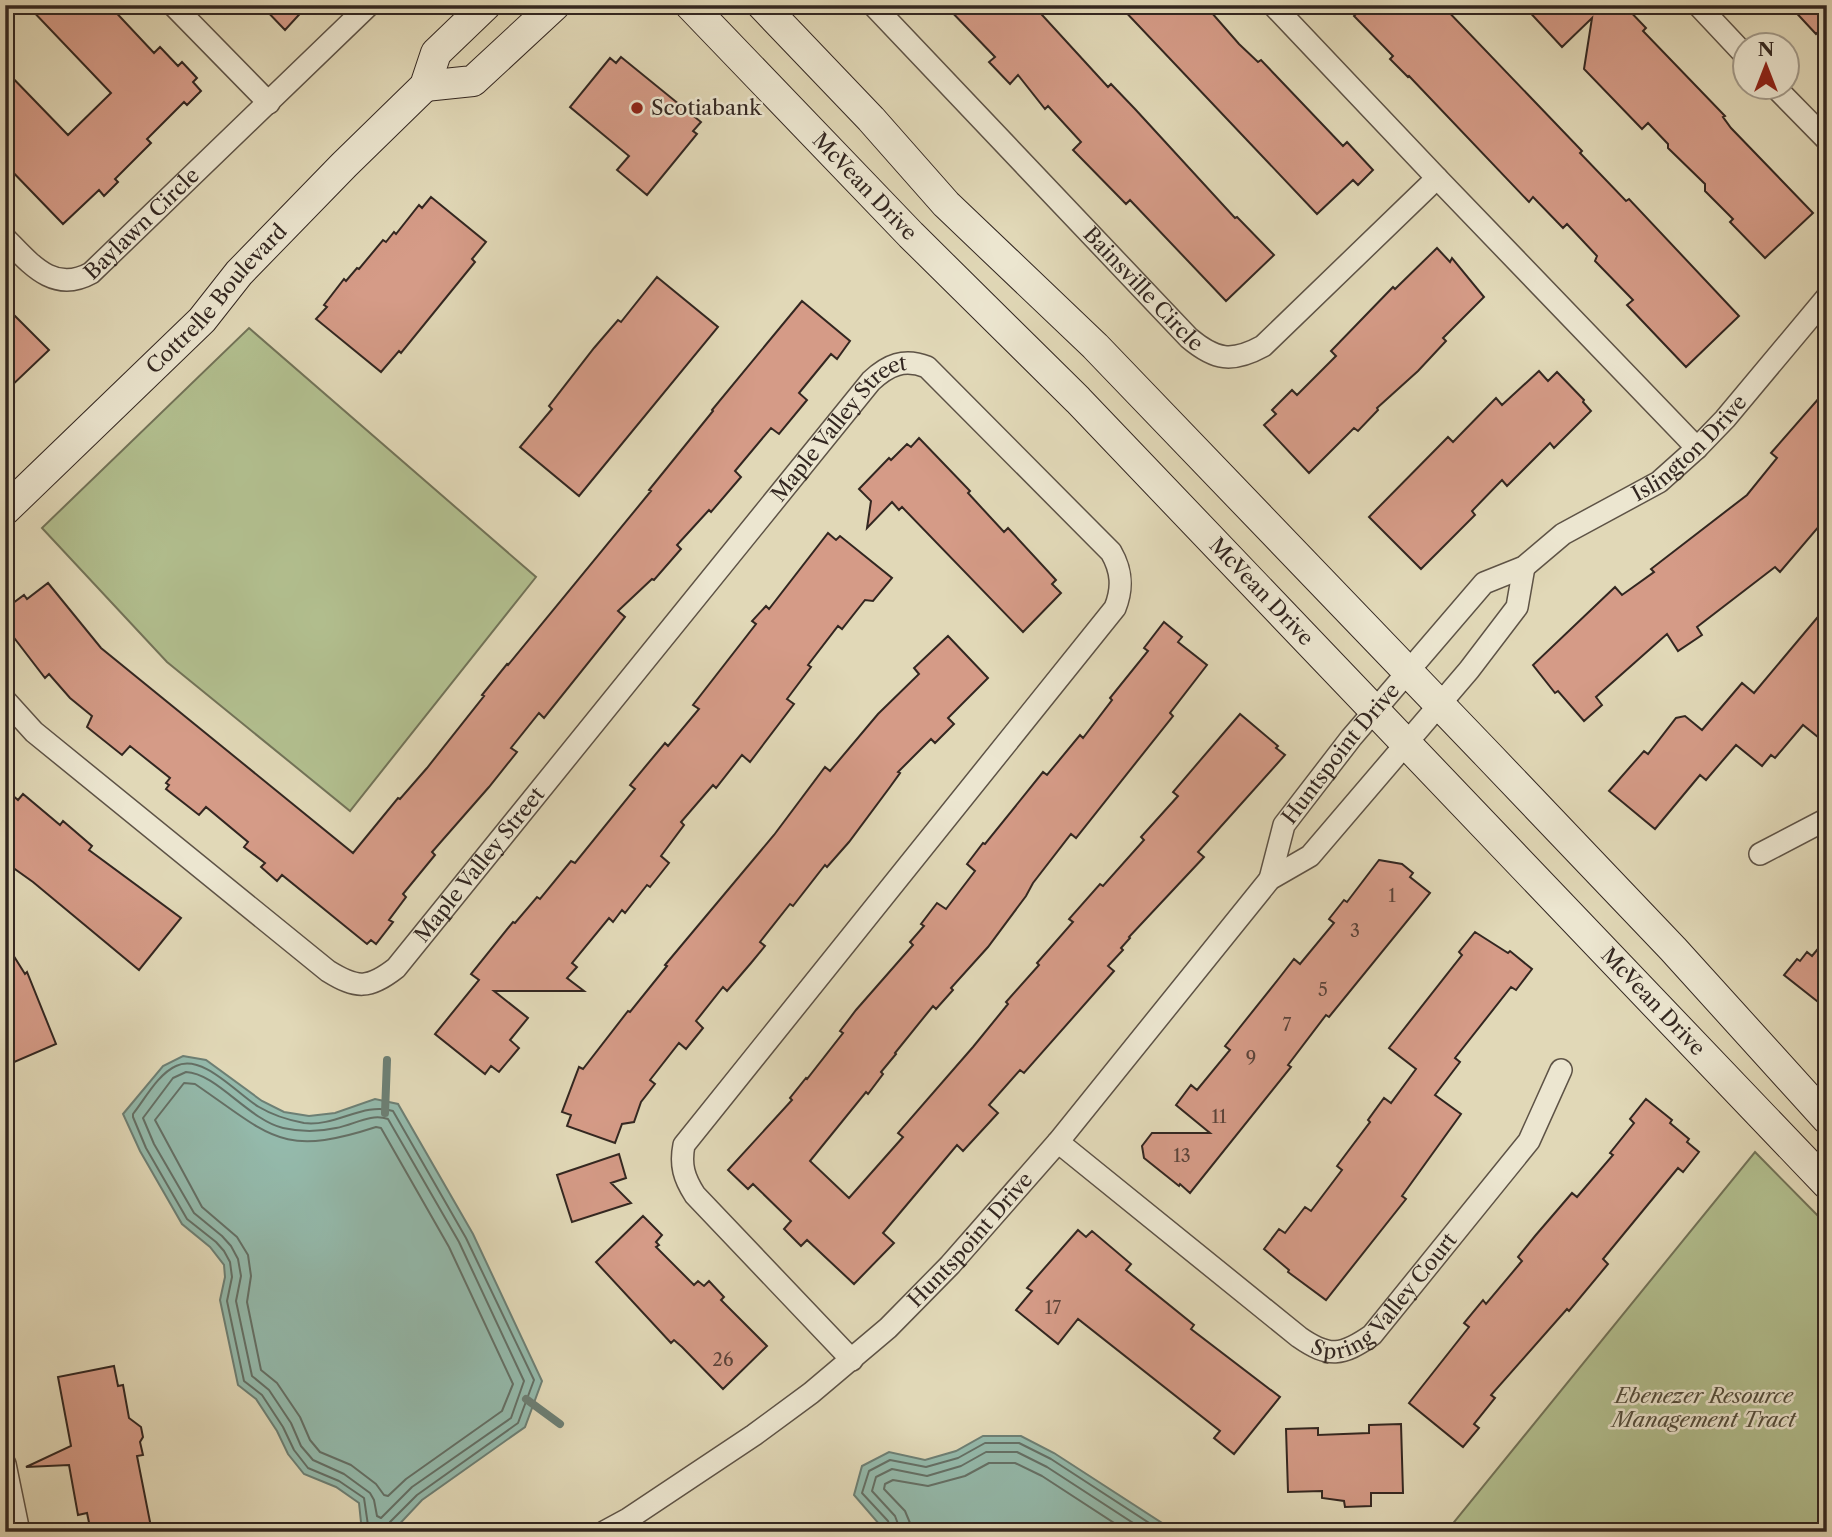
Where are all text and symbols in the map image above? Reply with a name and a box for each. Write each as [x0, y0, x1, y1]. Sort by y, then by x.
north arrow [1730, 32, 1800, 102]
text: N [1758, 38, 1774, 61]
place label: Scotiabank [651, 95, 762, 120]
marker: Scotiabank [629, 100, 645, 116]
street label: McVean Drive [808, 127, 922, 245]
street label: Baylawn Circle [79, 162, 204, 285]
street label: Cottrelle Boulevard [141, 218, 292, 379]
street label: Bainsville Circle [1078, 222, 1208, 356]
street label: Maple Valley Street [766, 350, 909, 506]
street label: Islington Drive [1627, 390, 1752, 506]
street label: McVean Drive [1204, 532, 1319, 651]
street label: Huntspoint Drive [1276, 678, 1404, 829]
street label: Maple Valley Street [409, 781, 550, 947]
house number: 1 [1388, 885, 1396, 907]
house number: 3 [1350, 920, 1360, 942]
street label: McVean Drive [1596, 942, 1711, 1061]
house number: 5 [1318, 979, 1328, 1001]
house number: 7 [1283, 1014, 1292, 1036]
house number: 9 [1246, 1047, 1256, 1069]
house number: 11 [1211, 1106, 1227, 1128]
house number: 13 [1173, 1145, 1191, 1167]
street label: Huntspoint Drive [903, 1167, 1038, 1312]
street label: Spring Valley Court [1307, 1227, 1462, 1364]
house number: 17 [1045, 1297, 1061, 1319]
house number: 26 [713, 1349, 733, 1371]
park label: Ebenezer Resource Management Tract [1609, 1383, 1797, 1432]

